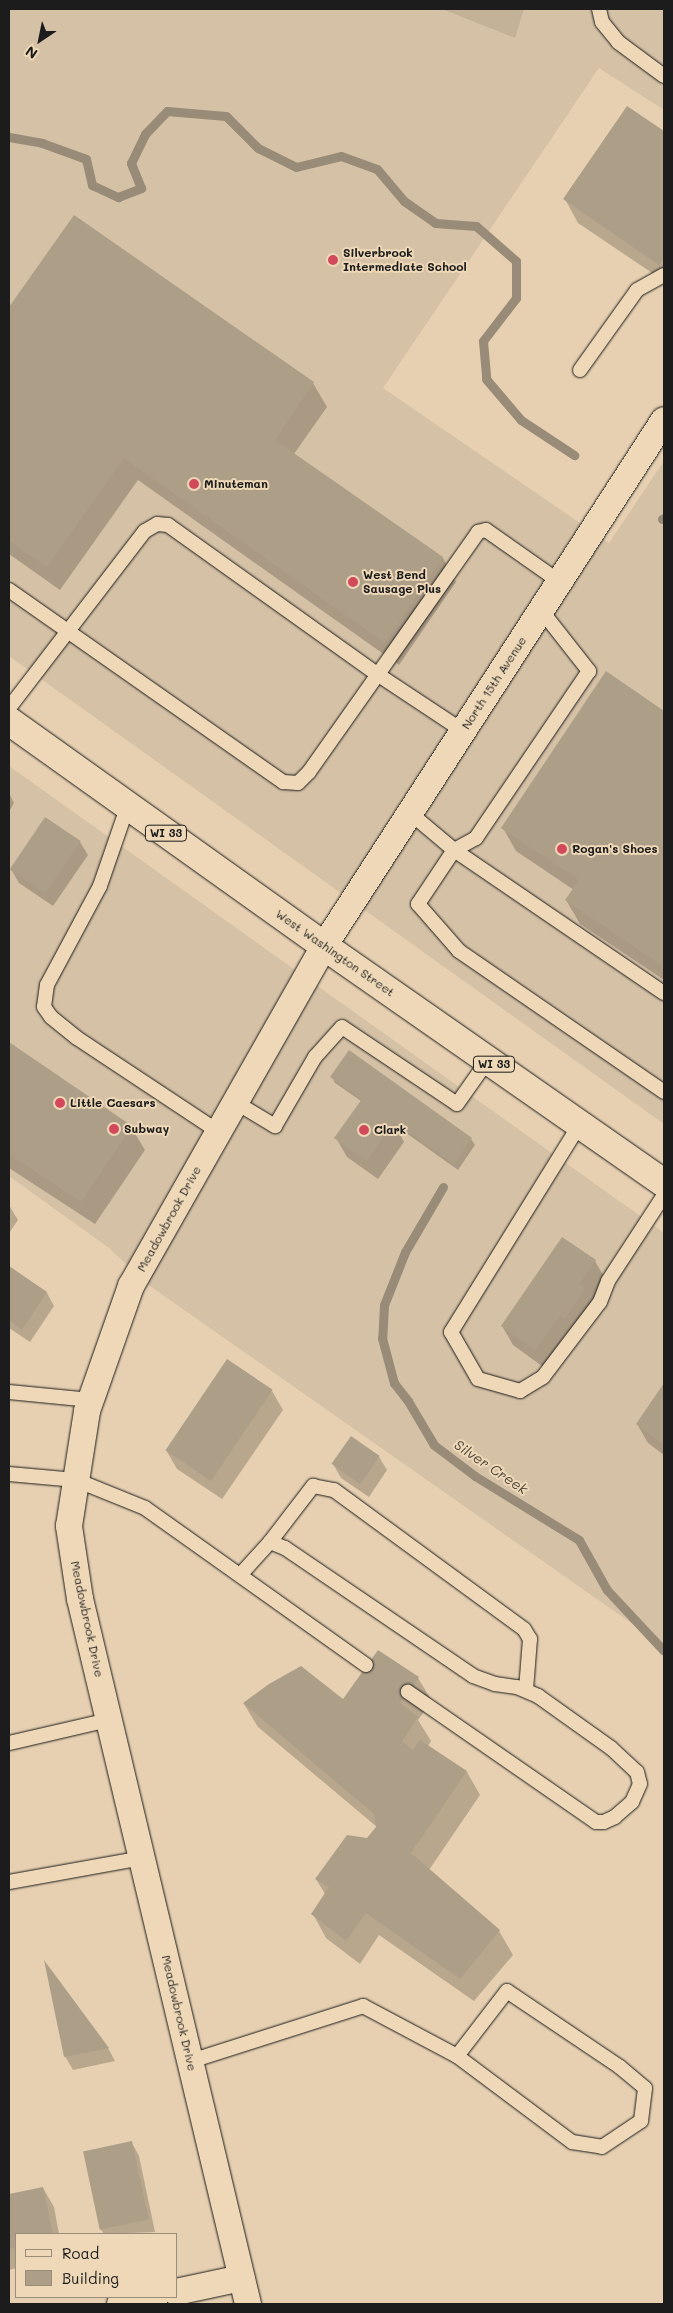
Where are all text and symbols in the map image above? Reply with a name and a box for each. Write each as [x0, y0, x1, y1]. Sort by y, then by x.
north arrow [15, 15, 65, 65]
text: N [22, 42, 41, 64]
place label: Silverbrook Intermediate School [343, 246, 467, 274]
marker: Silverbrook Intermediate School [327, 254, 339, 266]
place label: Minuteman [204, 477, 268, 491]
marker: Minuteman [188, 478, 200, 490]
place label: West Bend Sausage Plus [363, 568, 441, 596]
marker: West Bend Sausage Plus [347, 576, 359, 588]
street label: North 15th Avenue [459, 634, 529, 732]
road number: WI 33 [145, 824, 187, 841]
place label: Rogan's Shoes [572, 842, 658, 856]
marker: Rogan's Shoes [556, 843, 568, 855]
street label: West Washington Street [273, 906, 397, 1000]
road number: WI 33 [473, 1056, 515, 1072]
place label: Little Caesars [70, 1096, 156, 1110]
marker: Little Caesars [54, 1097, 66, 1109]
place label: Subway [124, 1122, 169, 1136]
marker: Subway [108, 1123, 120, 1135]
place label: Clark [374, 1123, 406, 1137]
marker: Clark [358, 1124, 370, 1136]
street label: Meadowbrook Drive [134, 1164, 204, 1274]
water label: Silver Creek [451, 1436, 531, 1498]
street label: Meadowbrook Drive [68, 1560, 106, 1678]
street label: Meadowbrook Drive [159, 1954, 199, 2072]
legend [15, 2233, 178, 2298]
text: Road [62, 2243, 99, 2263]
text: Building [62, 2268, 119, 2288]

